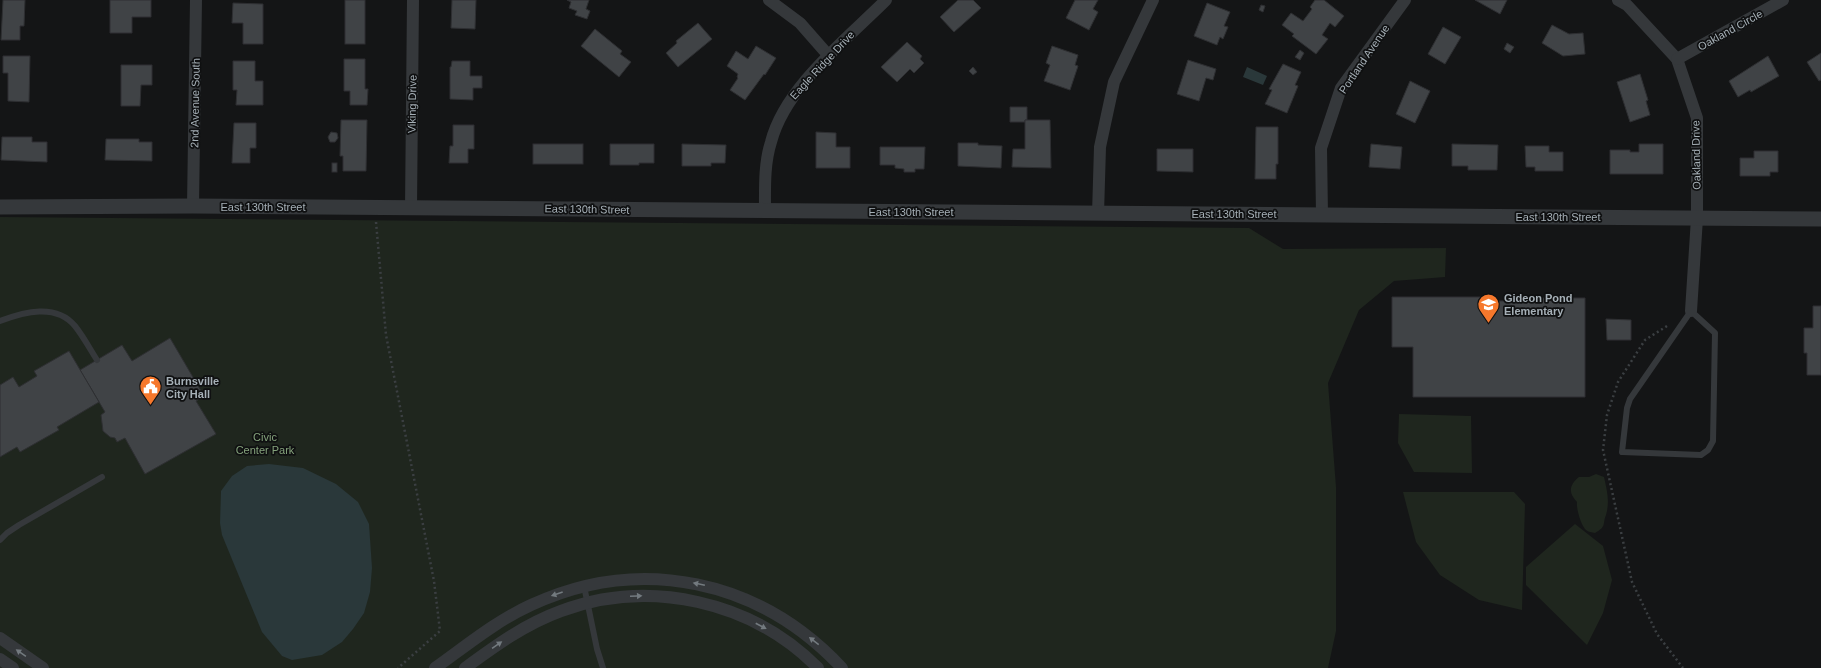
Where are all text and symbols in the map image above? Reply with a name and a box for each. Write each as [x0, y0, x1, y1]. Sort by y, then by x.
street label: Oakland Circle [1696, 7, 1764, 53]
street label: Portland Avenue [1337, 22, 1391, 96]
street label: Eagle Ridge Drive [787, 28, 857, 102]
street label: 2nd Avenue South [188, 58, 202, 148]
street label: Viking Drive [405, 75, 419, 133]
street label: Oakland Drive [1689, 120, 1703, 190]
street label: East 130th Street [221, 201, 306, 213]
street label: East 130th Street [544, 202, 630, 216]
street label: East 130th Street [869, 206, 954, 218]
street label: East 130th Street [1192, 208, 1277, 220]
street label: East 130th Street [1516, 211, 1601, 223]
school or university icon: Gideon Pond Elementary [1476, 291, 1502, 324]
place label: Gideon Pond Elementary [1504, 292, 1572, 317]
public building icon: Burnsville City Hall [138, 374, 164, 407]
place label: Burnsville City Hall [166, 375, 219, 400]
park label: Civic Center Park [236, 431, 295, 456]
one-way arrow [693, 581, 705, 587]
one-way arrow [551, 591, 563, 597]
one-way arrow [630, 593, 642, 600]
one-way arrow [755, 622, 767, 629]
one-way arrow [809, 637, 820, 645]
one-way arrow [491, 641, 502, 649]
one-way arrow [16, 649, 27, 657]

